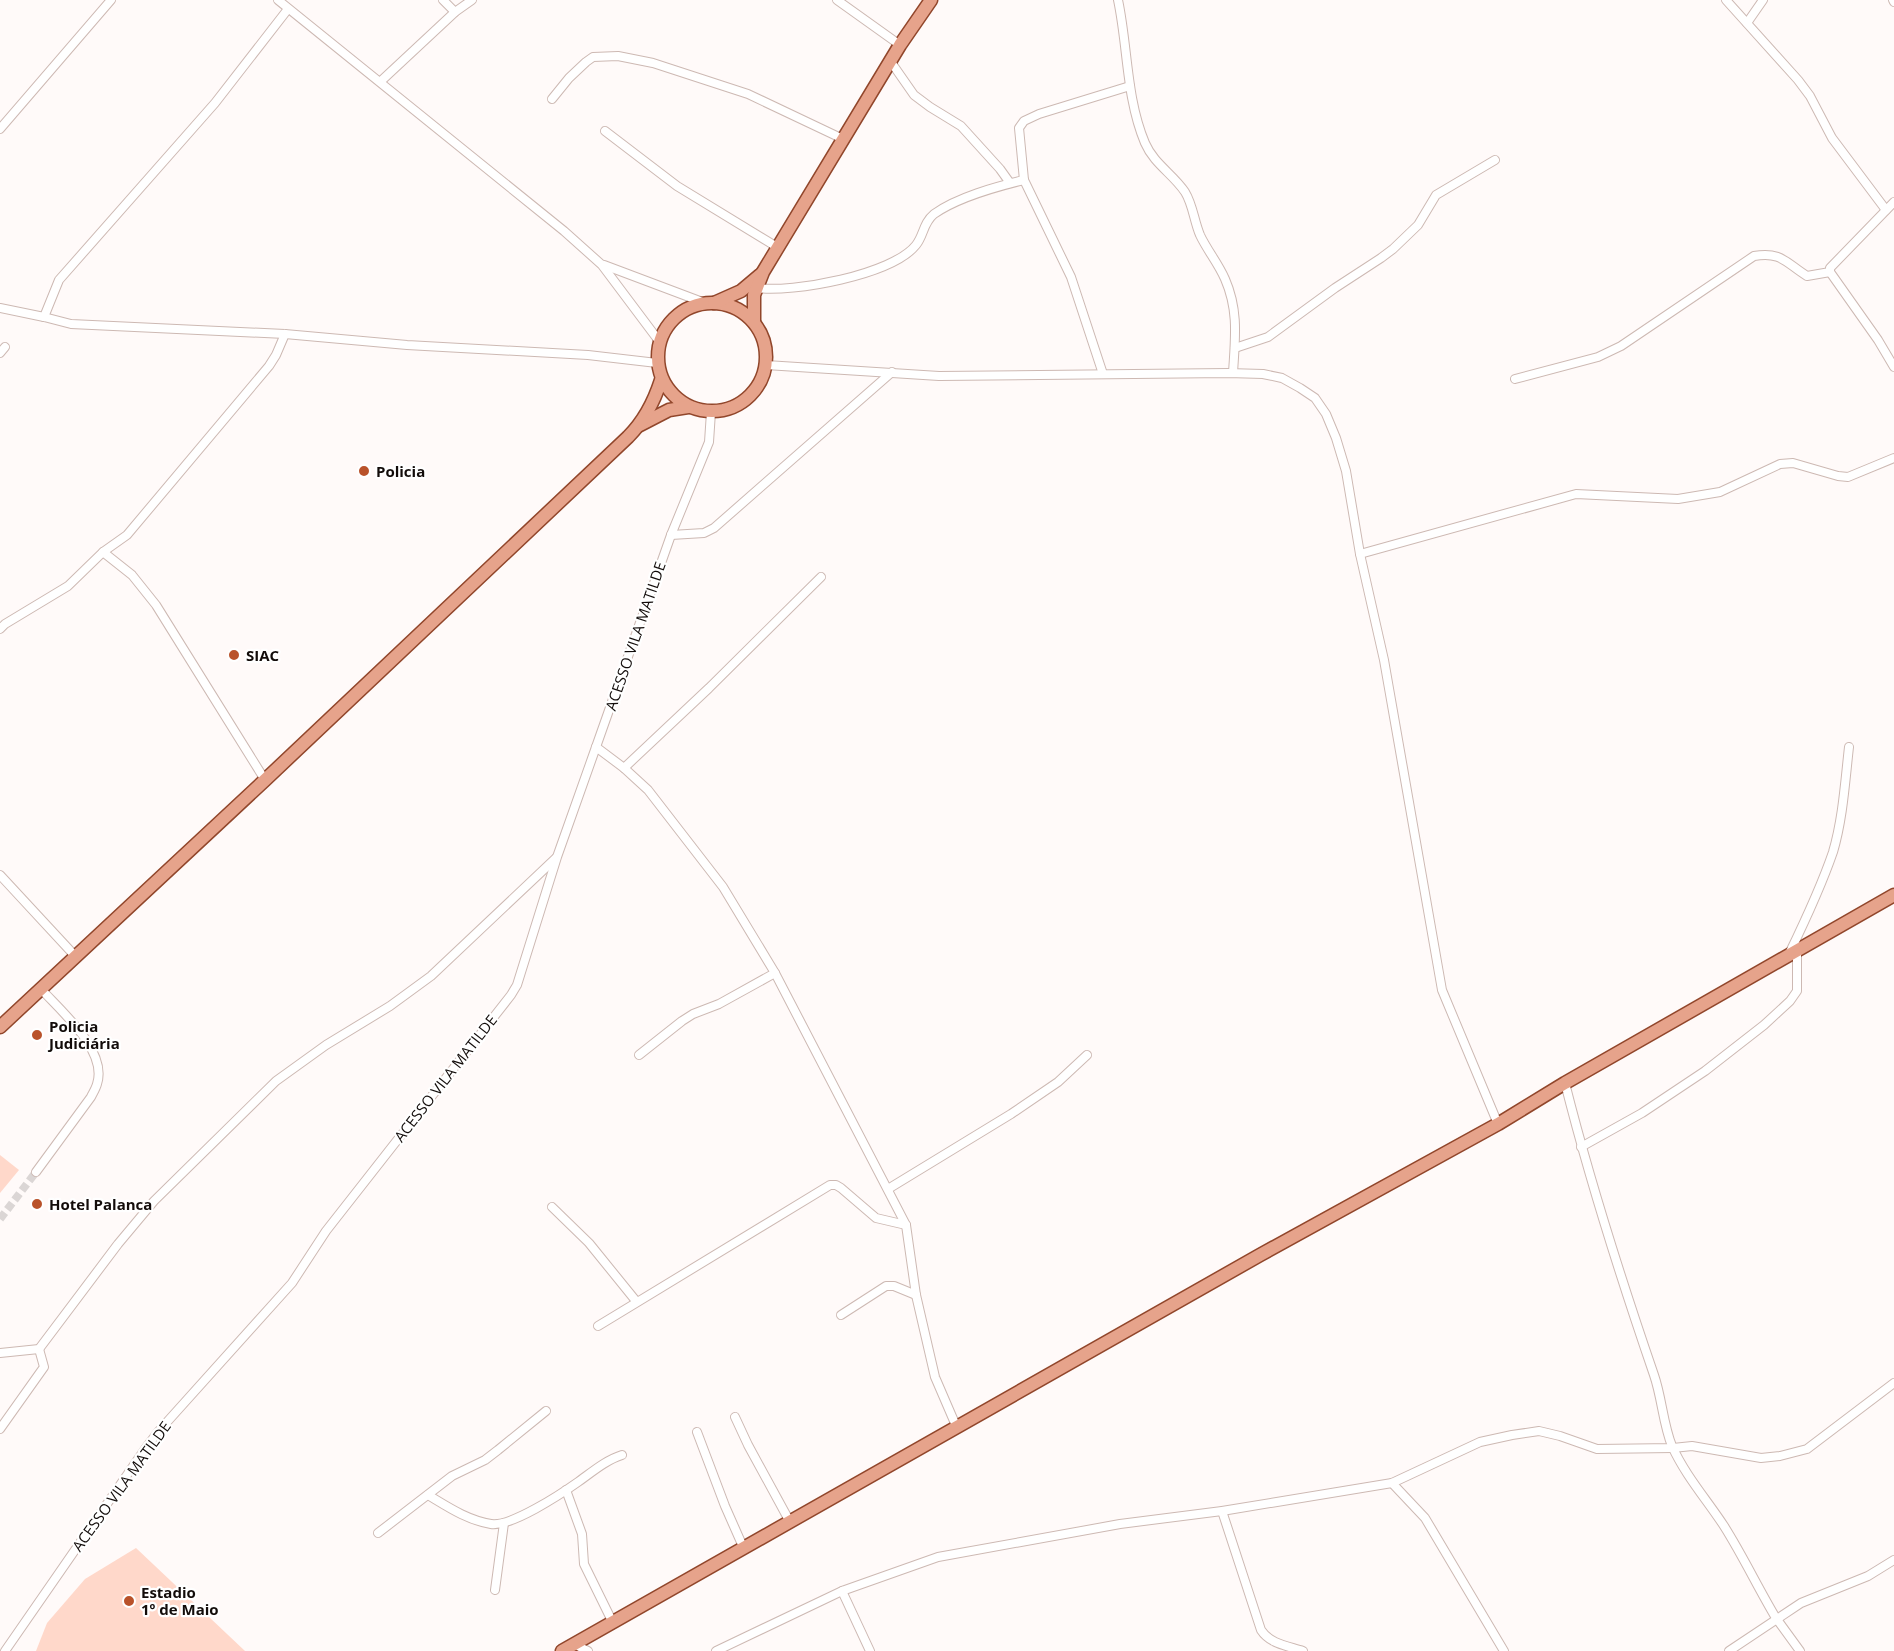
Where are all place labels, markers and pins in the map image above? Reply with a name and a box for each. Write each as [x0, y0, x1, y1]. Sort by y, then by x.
place label: Policia [376, 461, 425, 481]
marker: Policia [357, 464, 371, 478]
place label: SIAC [246, 645, 280, 665]
marker: SIAC [227, 648, 241, 662]
place label: Policia Judiciária [47, 1016, 120, 1053]
marker: Policia Judiciária [30, 1028, 44, 1042]
place label: Hotel Palanca [49, 1194, 152, 1214]
marker: Hotel Palanca [30, 1197, 44, 1211]
place label: Estadio 1º de Maio [141, 1582, 219, 1619]
marker: Estadio 1º de Maio [122, 1594, 136, 1608]

